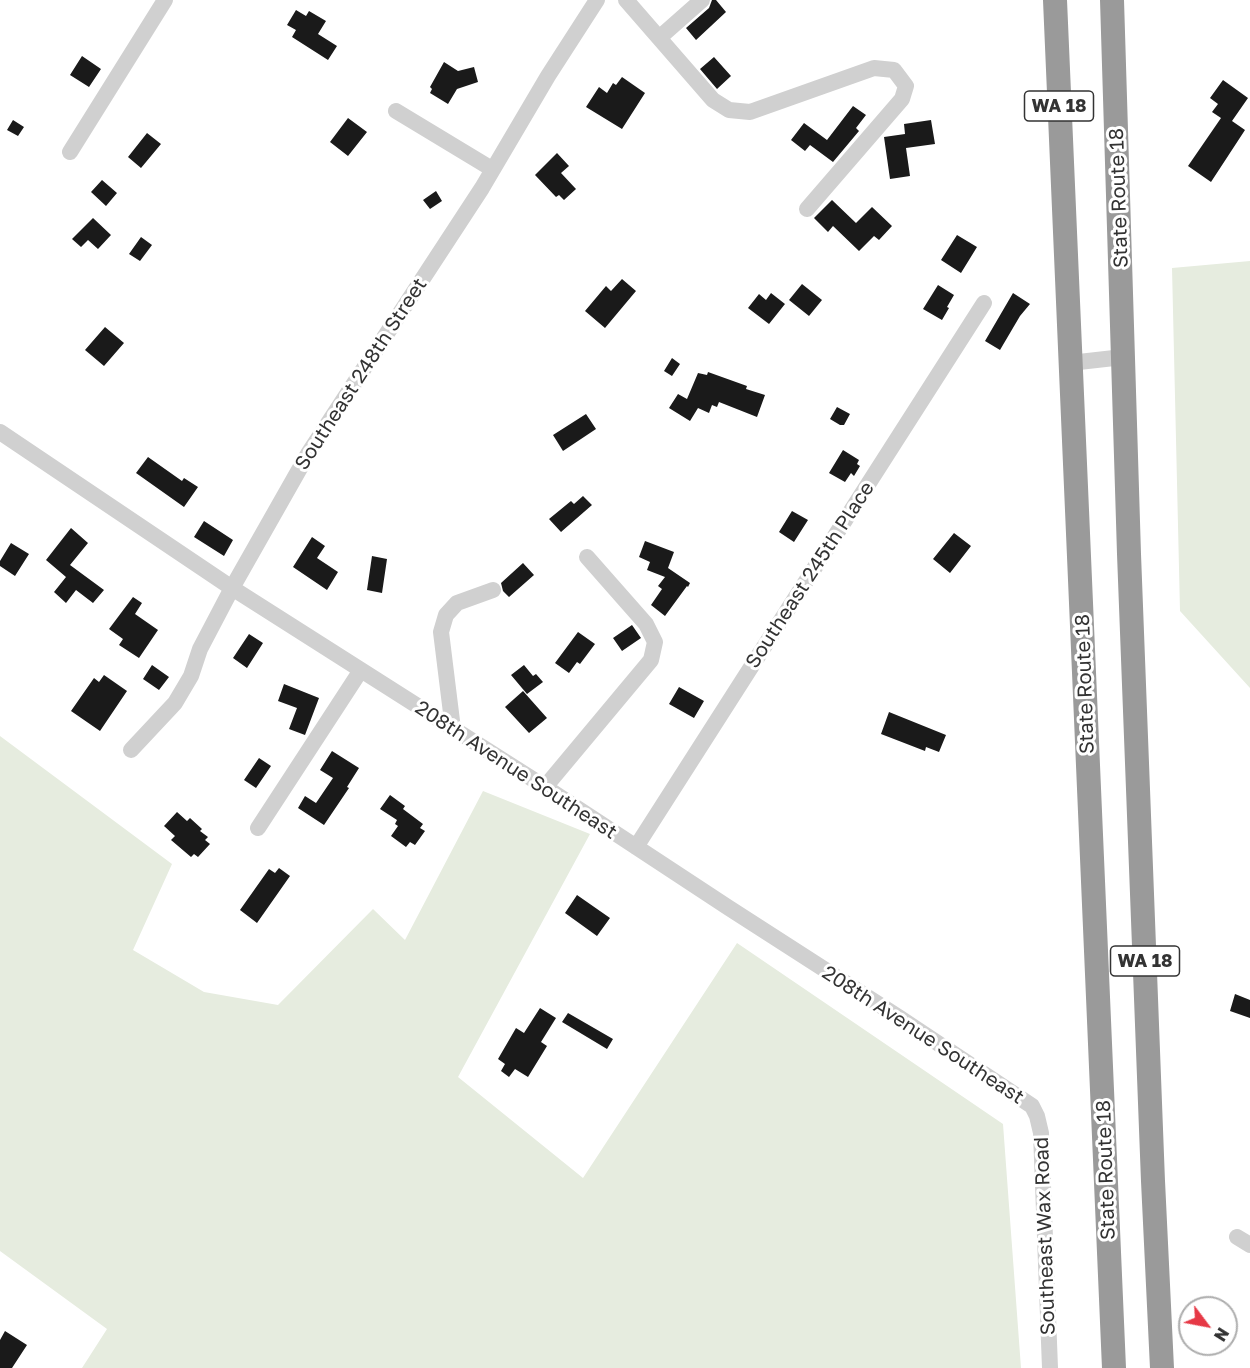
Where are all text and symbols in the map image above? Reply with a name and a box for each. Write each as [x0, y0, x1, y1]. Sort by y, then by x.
road number: WA 18 [1024, 91, 1094, 121]
street label: State Route 18 [1105, 128, 1133, 268]
street label: Southeast 248th Street [290, 273, 432, 475]
street label: Southeast 245th Place [741, 477, 879, 673]
street label: State Route 18 [1071, 614, 1099, 754]
street label: 208th Avenue Southeast [411, 696, 621, 844]
road number: WA 18 [1110, 946, 1180, 976]
street label: 208th Avenue Southeast [818, 961, 1028, 1109]
street label: State Route 18 [1092, 1100, 1120, 1240]
street label: Southeast Wax Road [1030, 1136, 1060, 1336]
north arrow [1178, 1296, 1238, 1356]
text: N [1210, 1324, 1233, 1345]

